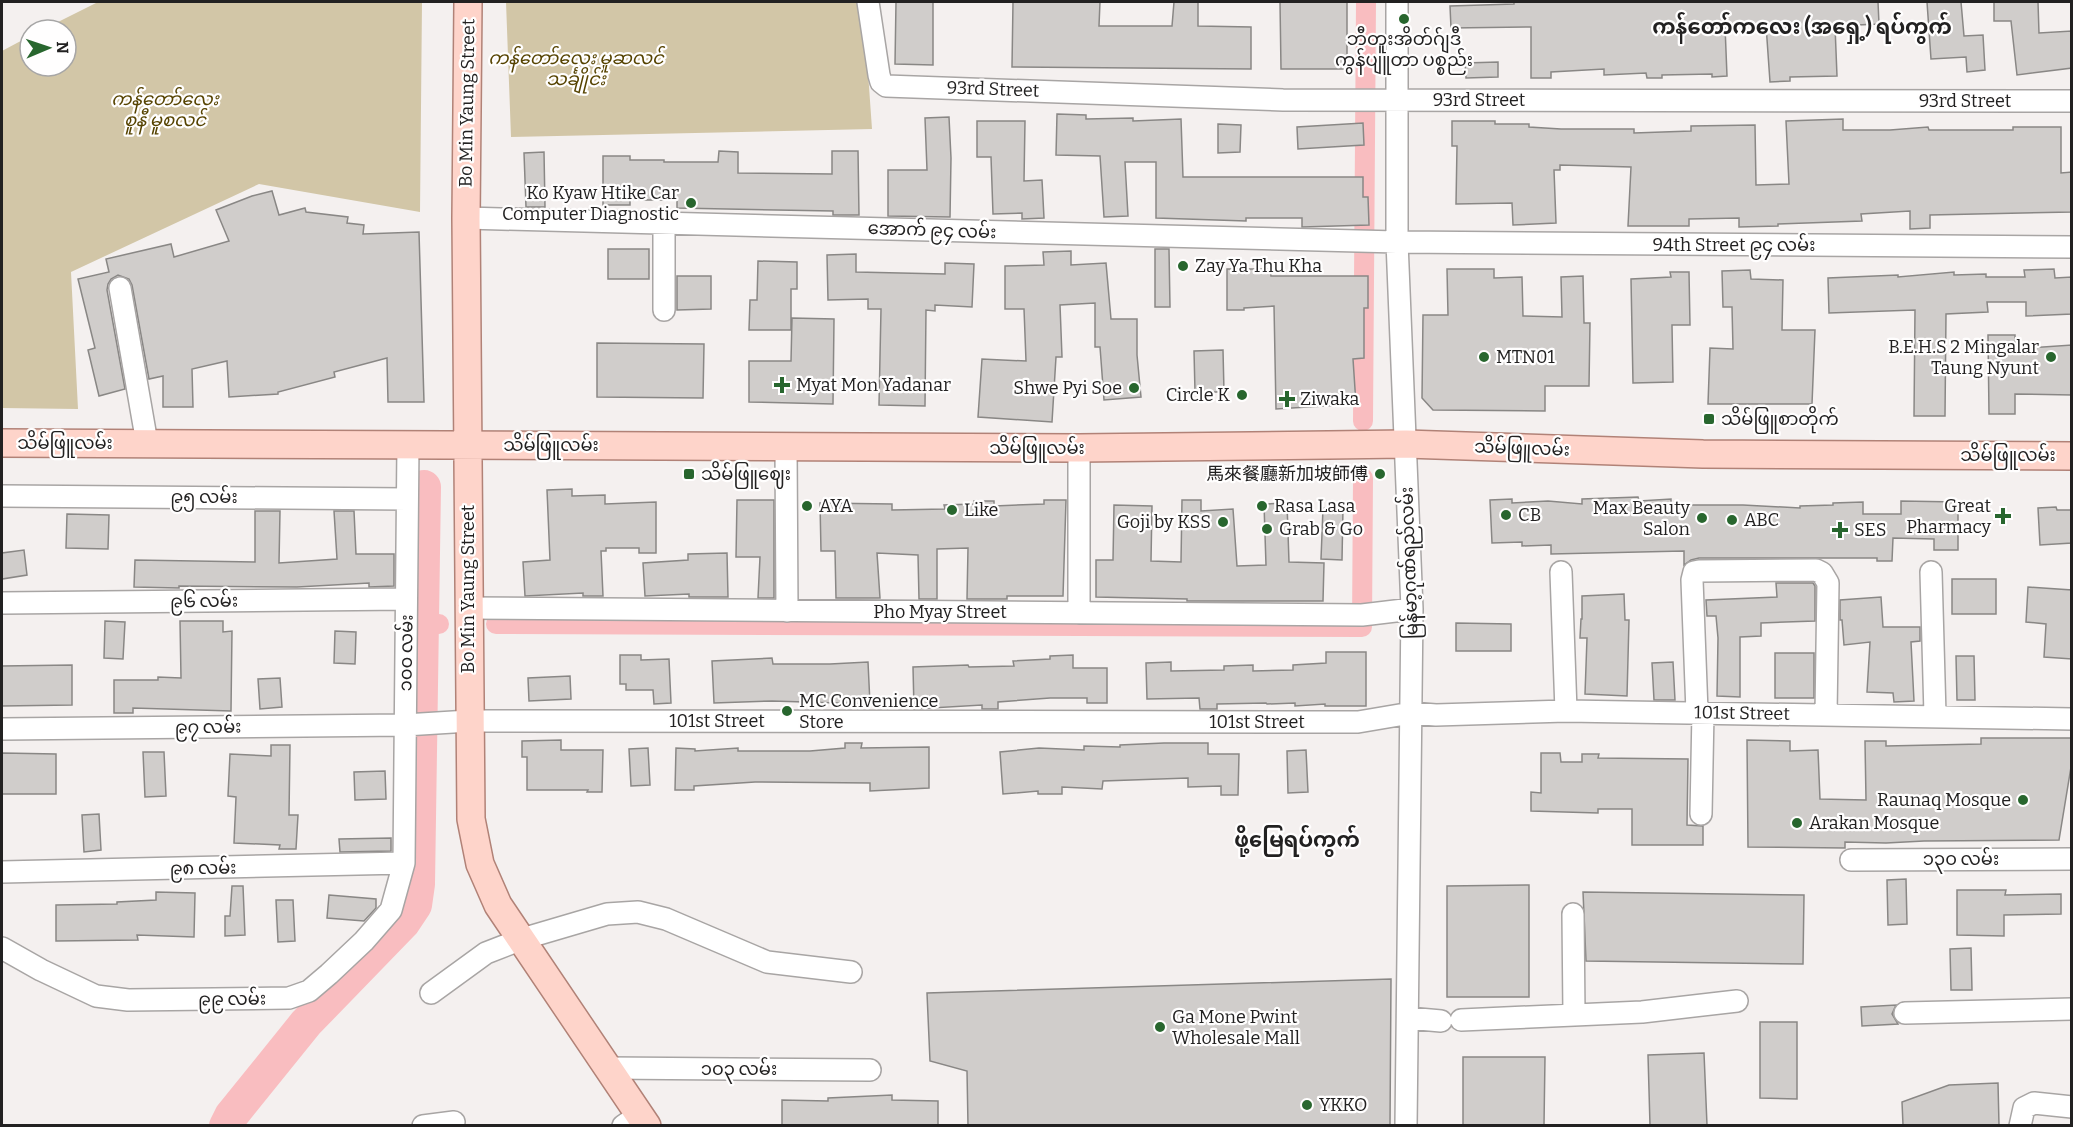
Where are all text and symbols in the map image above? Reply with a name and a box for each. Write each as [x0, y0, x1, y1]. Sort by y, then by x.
district label: ကန်တော်ကလေး (အရှေ့) ရပ်ကွက် [1652, 11, 1952, 44]
marker: ဘီတူးအိတ်ဂ်ျဒီ ကွန်ပျူတာ ပစ္စည်း [1397, 12, 1411, 26]
north arrow [18, 18, 78, 78]
street label: Bo Min Yaung Street [455, 18, 479, 187]
place label: ဘီတူးအိတ်ဂ်ျဒီ ကွန်ပျူတာ ပစ္စည်း [1335, 25, 1473, 75]
text: N [53, 41, 72, 54]
park label: ကန်တော်လေး မူဆလင် သင်္ချိုင်း [488, 45, 666, 94]
street label: 93rd Street [946, 76, 1040, 102]
park label: ကန်တော်လေး စူနီ မူစလင် [111, 86, 221, 135]
street label: 93rd Street [1433, 89, 1526, 111]
street label: 93rd Street [1919, 90, 2012, 112]
place label: Ko Kyaw Htike Car Computer Diagnostic [502, 182, 679, 225]
marker: Ko Kyaw Htike Car Computer Diagnostic [684, 196, 698, 210]
street label: အောက် ၉၄ လမ်း [867, 215, 997, 247]
street label: 94th Street ၉၄ လမ်း [1653, 232, 1815, 260]
place label: Zay Ya Thu Kha [1195, 255, 1322, 277]
marker: Zay Ya Thu Kha [1176, 259, 1190, 273]
place label: B.E.H.S 2 Mingalar Taung Nyunt [1888, 336, 2039, 379]
place label: MTN01 [1496, 346, 1556, 368]
marker: MTN01 [1477, 350, 1491, 364]
marker: B.E.H.S 2 Mingalar Taung Nyunt [2044, 350, 2058, 364]
place label: Myat Mon Yadanar [796, 374, 951, 396]
marker: Myat Mon Yadanar [773, 376, 791, 394]
place label: Shwe Pyi Soe [1013, 377, 1122, 399]
marker: Shwe Pyi Soe [1127, 381, 1141, 395]
place label: Circle K [1166, 384, 1230, 406]
marker: Circle K [1235, 388, 1249, 402]
place label: Ziwaka [1300, 388, 1360, 410]
marker: Ziwaka [1278, 390, 1296, 408]
place label: သိမ်ဖြူစာတိုက် [1721, 405, 1839, 434]
marker: သိမ်ဖြူစာတိုက် [1702, 412, 1716, 426]
street label: သိမ်ဖြူလမ်း [17, 429, 113, 458]
street label: သိမ်ဖြူလမ်း [503, 431, 599, 460]
street label: သိမ်ဖြူလမ်း [1474, 432, 1570, 465]
street label: သိမ်ဖြူလမ်း [989, 434, 1085, 463]
street label: သိမ်ဖြူလမ်း [1960, 441, 2056, 470]
place label: သိမ်ဖြူဈေး [701, 460, 791, 489]
place label: 馬來餐廳新加坡師傅 [1206, 463, 1368, 485]
marker: သိမ်ဖြူဈေး [682, 467, 696, 481]
marker: 馬來餐廳新加坡師傅 [1373, 467, 1387, 481]
street label: ၉၅ လမ်း [170, 484, 238, 512]
street label: မြန်မာ့ဂုဏ်ရည်လမ်း [1393, 486, 1427, 640]
place label: AYA [819, 495, 853, 517]
place label: Rasa Lasa [1274, 495, 1356, 517]
place label: Great Pharmacy [1906, 495, 1991, 538]
place label: Max Beauty Salon [1593, 497, 1691, 540]
marker: AYA [800, 499, 814, 513]
place label: Like [964, 499, 998, 521]
marker: Rasa Lasa [1255, 499, 1269, 513]
marker: Like [945, 503, 959, 517]
street label: Bo Min Yaung Street [457, 504, 479, 673]
place label: CB [1518, 504, 1541, 526]
marker: CB [1499, 508, 1513, 522]
place label: ABC [1744, 509, 1779, 531]
marker: Great Pharmacy [1996, 509, 2010, 523]
place label: Goji by KSS [1117, 511, 1211, 533]
marker: Max Beauty Salon [1695, 511, 1709, 525]
marker: ABC [1725, 513, 1739, 527]
marker: Goji by KSS [1216, 515, 1230, 529]
place label: Grab & Go [1279, 518, 1363, 540]
place label: SES [1854, 519, 1887, 541]
marker: SES [1831, 521, 1849, 539]
marker: Grab & Go [1260, 522, 1274, 536]
street label: ၉၆ လမ်း [170, 587, 238, 617]
street label: Pho Myay Street [873, 601, 1007, 623]
street label: ၁၀၀ လမ်း [392, 614, 418, 692]
place label: MC Convenience Store [799, 690, 938, 733]
street label: 101st Street [1694, 701, 1790, 725]
marker: MC Convenience Store [780, 704, 794, 718]
street label: 101st Street [669, 710, 765, 732]
street label: 101st Street [1209, 711, 1305, 733]
street label: ၉၇ လမ်း [174, 713, 242, 743]
place label: Raunaq Mosque [1877, 789, 2011, 811]
marker: Raunaq Mosque [2016, 793, 2030, 807]
place label: Arakan Mosque [1809, 812, 1939, 834]
marker: Arakan Mosque [1790, 816, 1804, 830]
district label: ဖို့မြေရပ်ကွက် [1234, 824, 1360, 857]
street label: ၁၃၀ လမ်း [1923, 846, 1999, 874]
street label: ၉၈ လမ်း [169, 854, 237, 884]
street label: ၉၉ လမ်း [198, 985, 266, 1015]
place label: Ga Mone Pwint Wholesale Mall [1172, 1006, 1300, 1049]
marker: Ga Mone Pwint Wholesale Mall [1153, 1020, 1167, 1034]
street label: ၁၀၃ လမ်း [701, 1056, 777, 1084]
place label: YKKO [1319, 1094, 1367, 1116]
marker: YKKO [1300, 1098, 1314, 1112]

